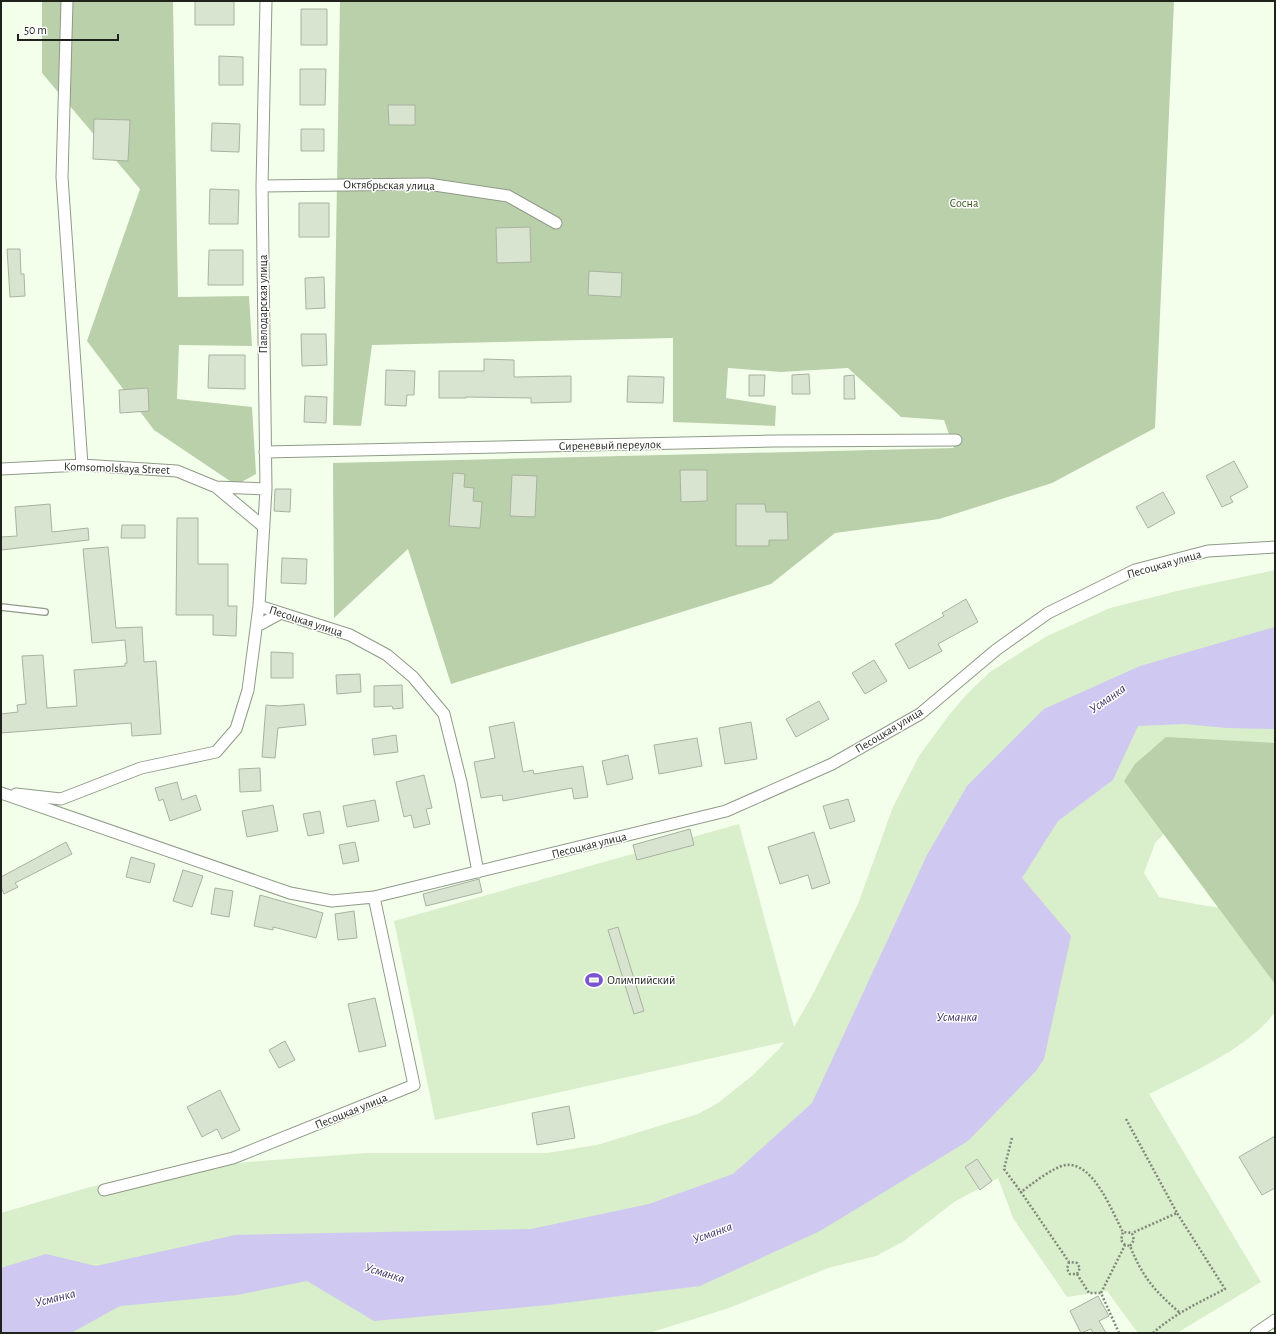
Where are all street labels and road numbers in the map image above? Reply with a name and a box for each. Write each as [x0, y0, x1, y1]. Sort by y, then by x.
street label: Октябрьская улица [343, 178, 436, 193]
street label: Павлодарская улица [257, 254, 270, 354]
street label: Сиреневый переулок [559, 438, 662, 453]
street label: Komsomolskaya Street [64, 460, 170, 477]
street label: Песоцкая улица [1125, 547, 1203, 581]
street label: Песоцкая улица [267, 603, 345, 640]
street label: Песоцкая улица [853, 705, 926, 756]
street label: Песоцкая улица [550, 830, 628, 861]
street label: Песоцкая улица [313, 1091, 390, 1132]

